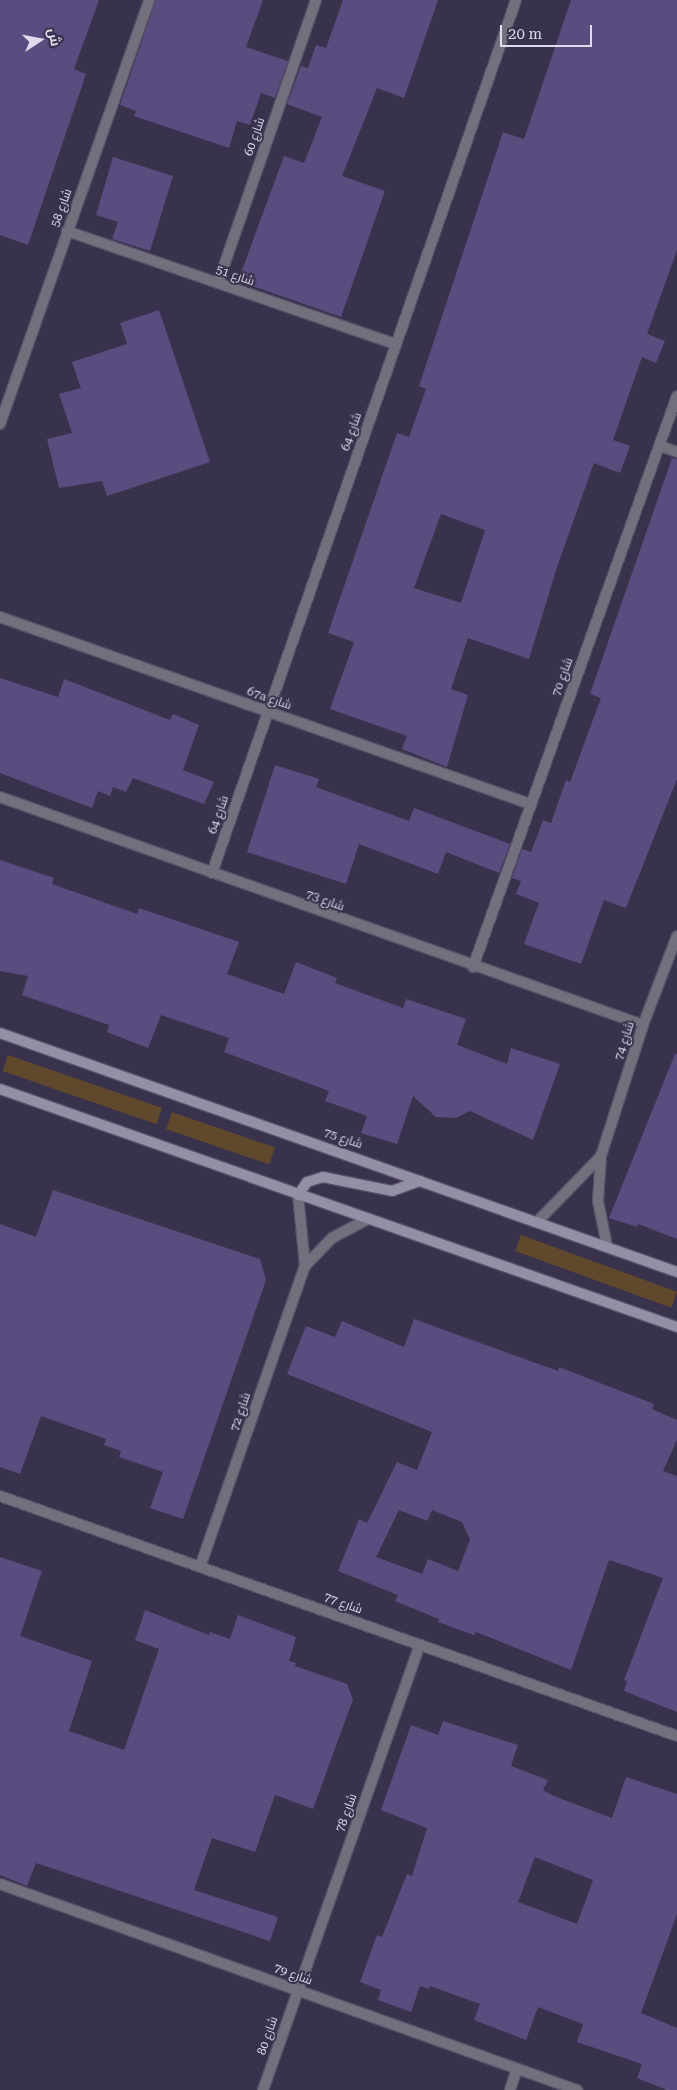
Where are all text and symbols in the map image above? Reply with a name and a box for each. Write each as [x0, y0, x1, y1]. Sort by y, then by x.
north arrow [15, 15, 65, 65]
scale bar [502, 15, 594, 47]
text: 20 m [508, 25, 542, 43]
text: ش [45, 27, 64, 47]
street label: شارع 60 [242, 116, 268, 158]
street label: شارع 58 [48, 187, 76, 229]
street label: شارع 51 [214, 263, 256, 289]
street label: شارع 64 [339, 411, 365, 453]
street label: شارع 70 [549, 656, 577, 698]
street label: 67a شارع [245, 685, 293, 713]
street label: شارع 64 [206, 794, 232, 836]
street label: شارع 73 [304, 887, 346, 915]
street label: شارع 74 [612, 1020, 638, 1062]
street label: شارع 75 [322, 1126, 364, 1152]
street label: شارع 72 [228, 1391, 254, 1433]
street label: شارع 77 [322, 1590, 364, 1618]
street label: شارع 78 [333, 1792, 361, 1834]
street label: شارع 79 [272, 1961, 314, 1989]
street label: شارع 80 [255, 2015, 281, 2057]

